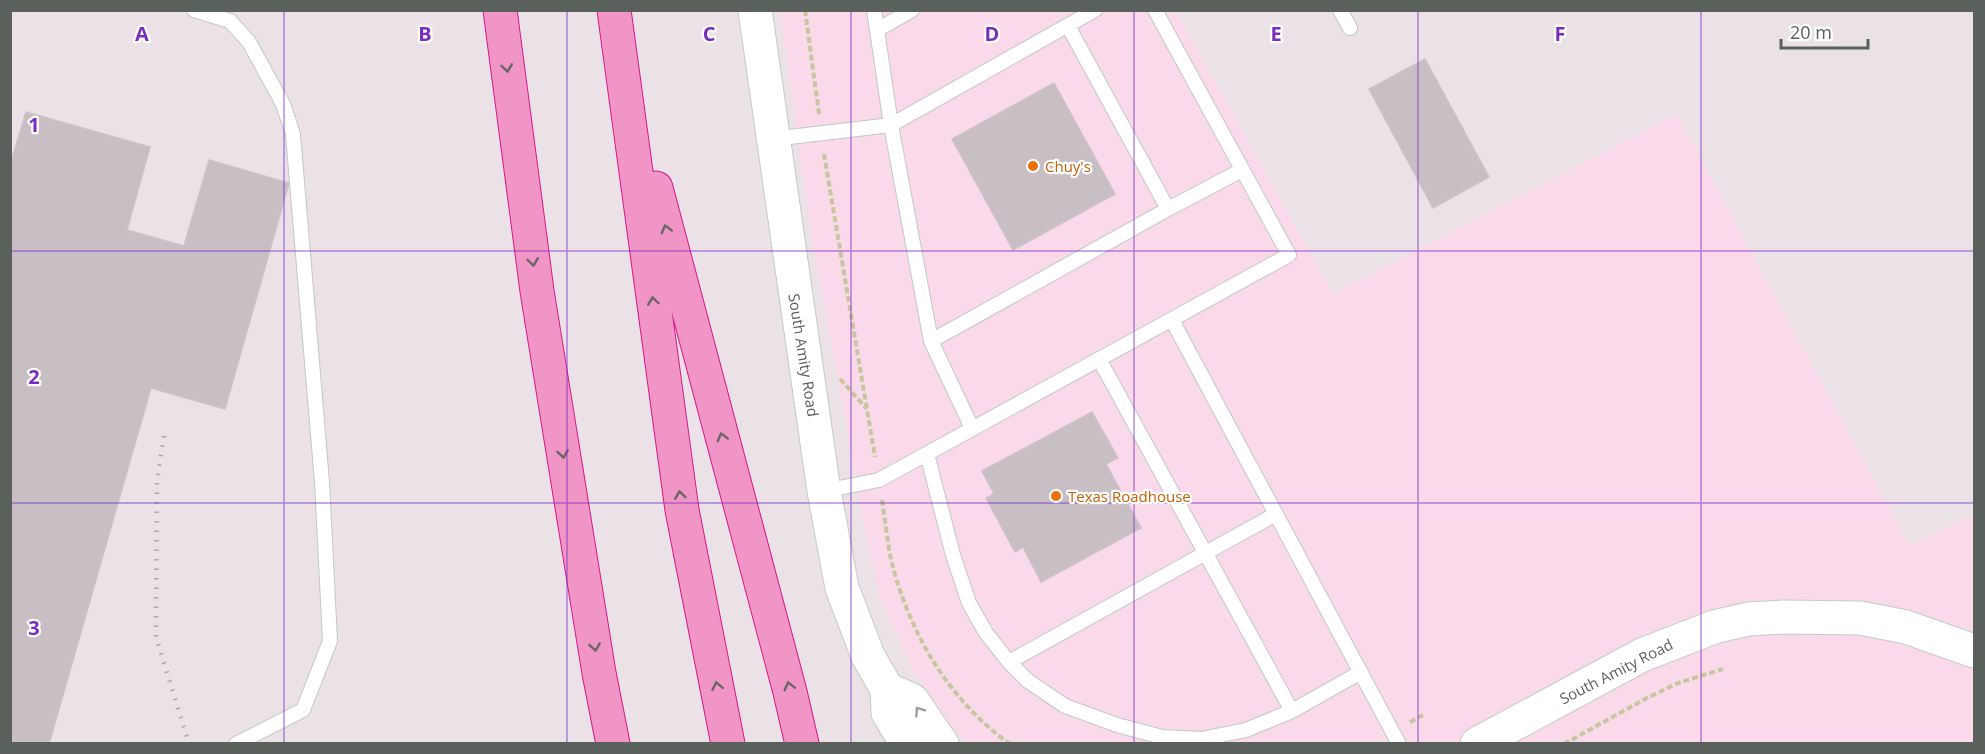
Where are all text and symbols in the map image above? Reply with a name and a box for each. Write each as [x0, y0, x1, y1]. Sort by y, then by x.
scale bar [1781, 12, 1868, 50]
text: A [135, 20, 149, 47]
text: B [418, 20, 432, 47]
text: C [703, 20, 716, 47]
text: D [985, 20, 999, 47]
text: E [1270, 20, 1282, 47]
text: F [1555, 20, 1565, 47]
text: 20 m [1790, 20, 1832, 44]
one-way arrow [501, 64, 513, 73]
text: 1 [28, 111, 40, 138]
place label: Chuy's [1045, 156, 1091, 176]
marker: Chuy's [1026, 159, 1040, 173]
one-way arrow [661, 224, 674, 234]
one-way arrow [526, 257, 539, 266]
street label: South Amity Road [784, 292, 824, 418]
one-way arrow [648, 297, 660, 306]
text: 2 [28, 363, 40, 390]
one-way arrow [717, 432, 730, 442]
one-way arrow [557, 450, 569, 459]
place label: Texas Roadhouse [1068, 486, 1191, 506]
marker: Texas Roadhouse [1049, 489, 1063, 503]
one-way arrow [674, 490, 686, 499]
text: 3 [28, 614, 40, 641]
street label: South Amity Road [1556, 634, 1676, 708]
one-way arrow [588, 642, 600, 652]
one-way arrow [711, 681, 724, 691]
one-way arrow [784, 682, 796, 692]
one-way arrow [915, 707, 926, 718]

